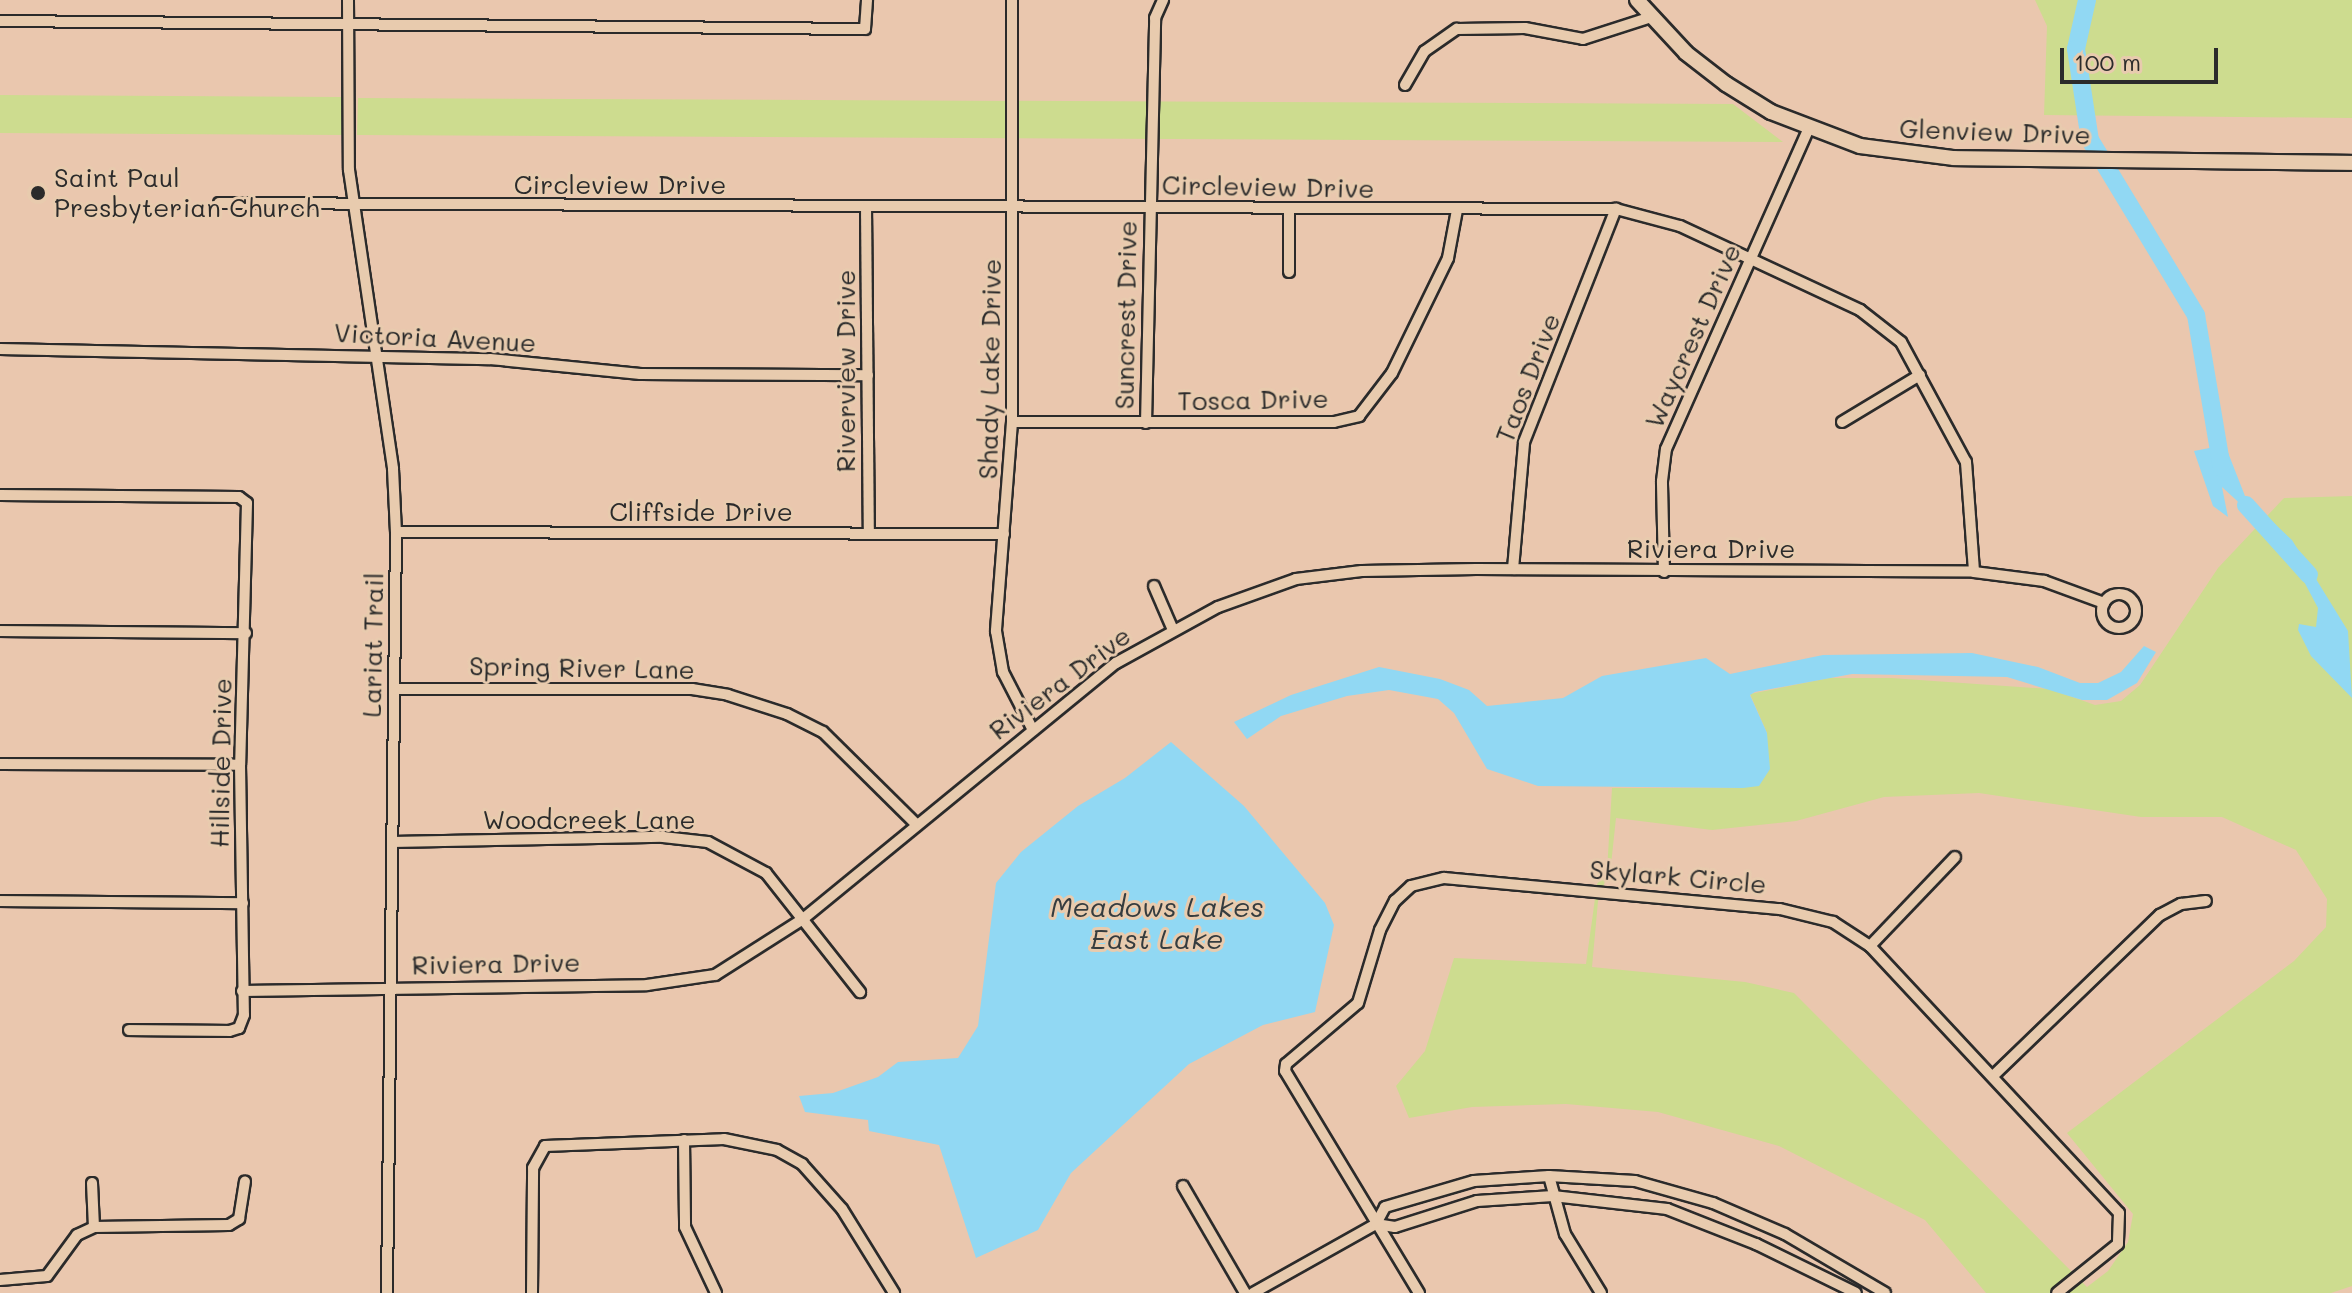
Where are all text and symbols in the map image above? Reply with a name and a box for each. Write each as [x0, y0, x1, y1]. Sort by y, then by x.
scale bar [2064, 32, 2222, 82]
text: 100 m [2074, 46, 2141, 77]
street label: Glenview Drive [1899, 113, 2091, 151]
place label: Saint Paul Presbyterian Church [54, 162, 320, 224]
street label: Circleview Drive [514, 169, 726, 201]
street label: Circleview Drive [1161, 170, 1375, 204]
marker: Saint Paul Presbyterian Church [29, 184, 47, 202]
street label: Suncrest Drive [1109, 220, 1143, 410]
street label: Waycrest Drive [1638, 239, 1748, 433]
street label: Shady Lake Drive [972, 258, 1008, 480]
street label: Riverview Drive [830, 270, 862, 472]
street label: Taos Drive [1489, 309, 1567, 447]
street label: Victoria Avenue [333, 317, 537, 359]
street label: Tosca Drive [1177, 383, 1329, 417]
street label: Cliffside Drive [609, 496, 793, 528]
street label: Riviera Drive [1627, 533, 1795, 565]
street label: Lariat Trail [356, 572, 390, 718]
street label: Riviera Drive [983, 620, 1137, 746]
street label: Spring River Lane [469, 650, 695, 686]
street label: Hillside Drive [204, 678, 238, 848]
street label: Woodcreek Lane [482, 804, 696, 836]
street label: Skylark Circle [1588, 854, 1768, 900]
water label: Meadows Lakes East Lake [1050, 889, 1264, 955]
street label: Riviera Drive [411, 947, 581, 981]

